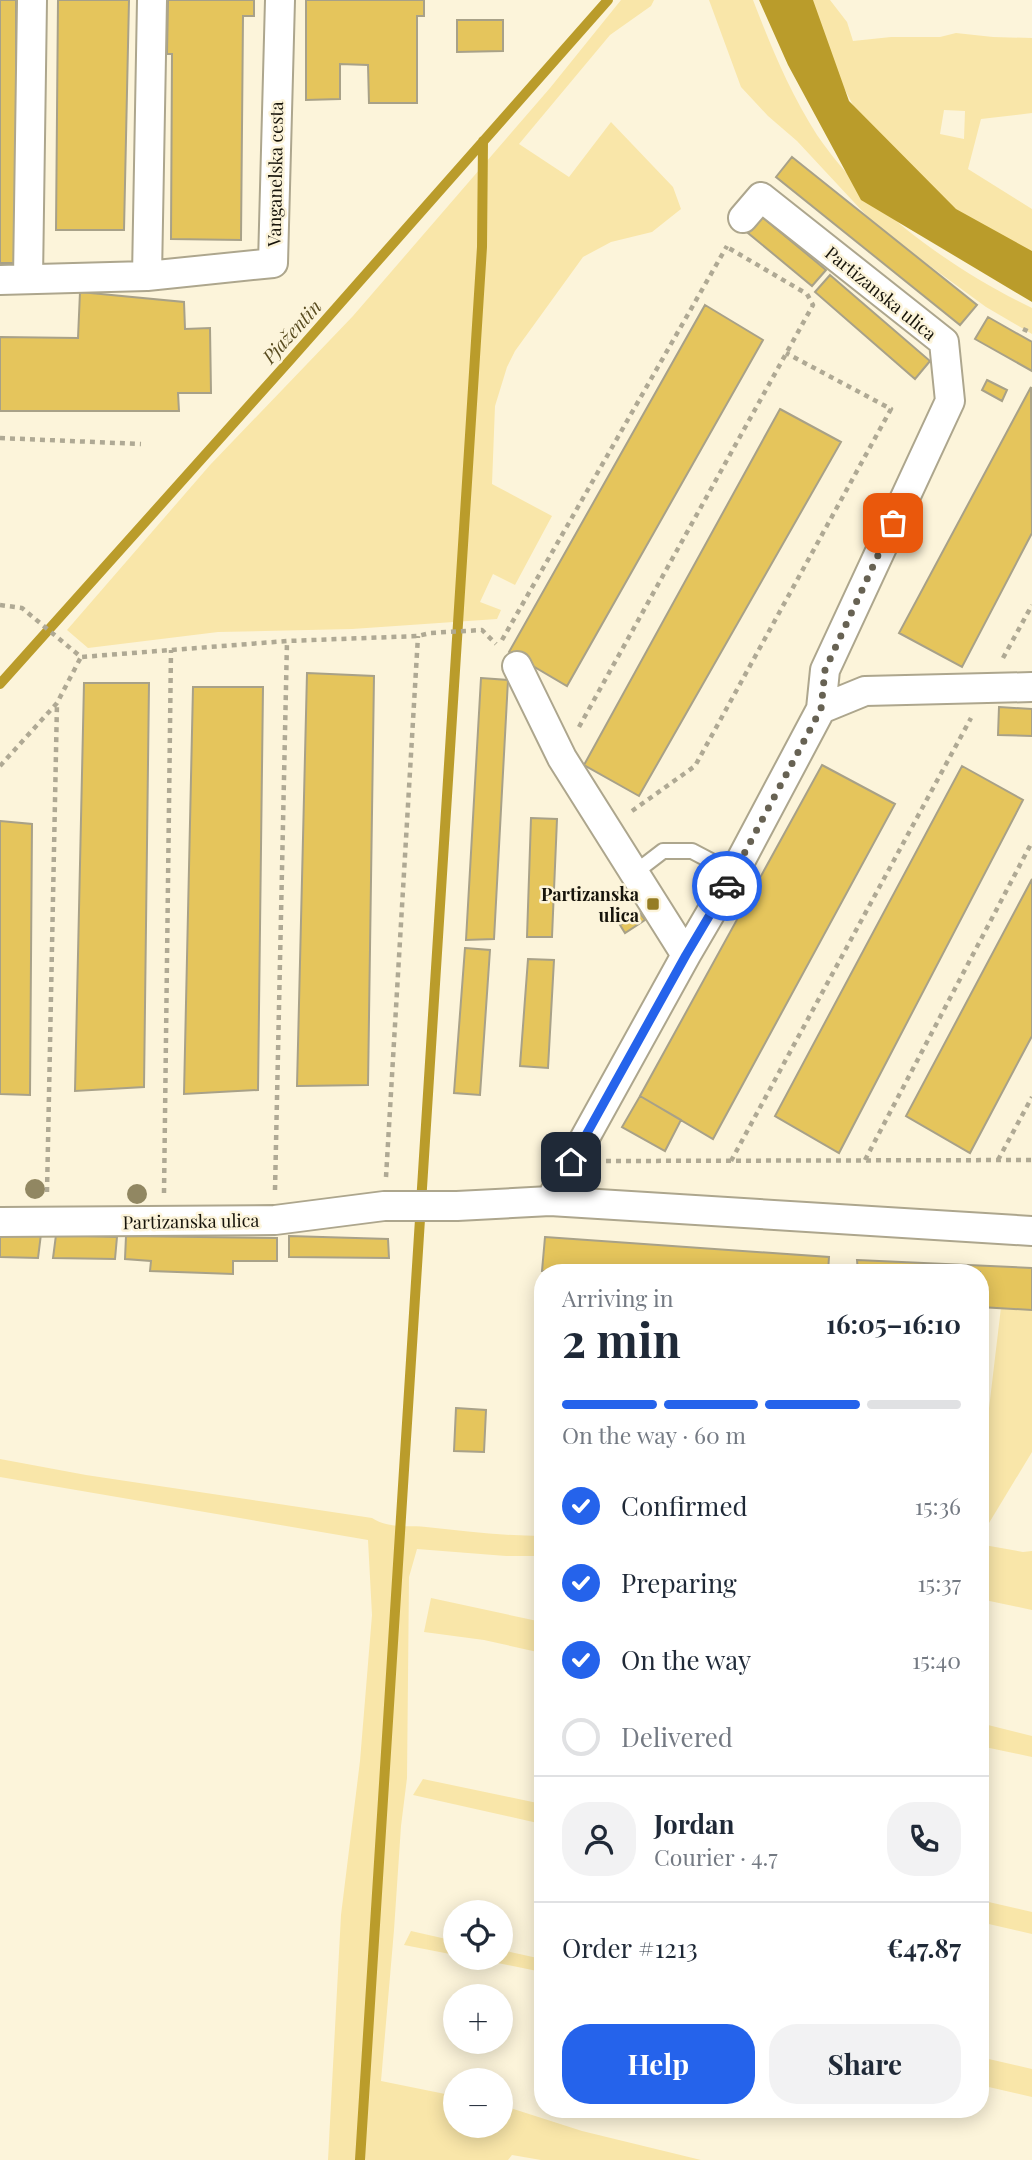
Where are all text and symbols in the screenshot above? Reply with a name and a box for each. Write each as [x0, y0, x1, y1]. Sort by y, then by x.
street label: Vanganelska cesta [262, 101, 288, 248]
street label: Partizanska ulica [820, 241, 942, 345]
water label: Pjažentin [255, 294, 326, 369]
pin [863, 493, 923, 553]
icon: bag [874, 504, 912, 542]
courier [692, 851, 762, 921]
icon: car [708, 867, 746, 905]
place label: Partizanska ulica [541, 882, 640, 927]
marker: Partizanska ulica [645, 896, 661, 912]
pin [541, 1132, 601, 1192]
icon: home [552, 1143, 590, 1181]
street label: Partizanska ulica [122, 1208, 260, 1234]
text: Arriving in [562, 1282, 674, 1313]
text: 16:05–16:10 [826, 1306, 961, 1341]
text: 2 min [562, 1308, 681, 1370]
text: On the way · 60 m [562, 1419, 746, 1450]
icon: check [562, 1487, 600, 1525]
text: Confirmed [621, 1488, 748, 1523]
text: 15:36 [915, 1490, 961, 1521]
icon: check [562, 1564, 600, 1602]
text: Preparing [621, 1565, 737, 1600]
text: 15:37 [917, 1567, 961, 1598]
icon: check [562, 1641, 600, 1679]
text: On the way [621, 1642, 751, 1677]
text: 15:40 [912, 1644, 961, 1675]
text: Delivered [621, 1719, 733, 1754]
button: person [562, 1802, 636, 1876]
button: phone [887, 1802, 961, 1876]
text: Jordan [654, 1806, 734, 1841]
text: Courier · 4.7 [654, 1841, 778, 1872]
map controls [443, 1900, 513, 2138]
button: locate [443, 1900, 513, 1970]
text: Order #1213 [562, 1930, 698, 1965]
text: €47.87 [887, 1930, 961, 1965]
button: + [443, 1984, 513, 2054]
button: Help [562, 2024, 755, 2104]
button: Share [769, 2024, 961, 2104]
button: − [443, 2068, 513, 2138]

